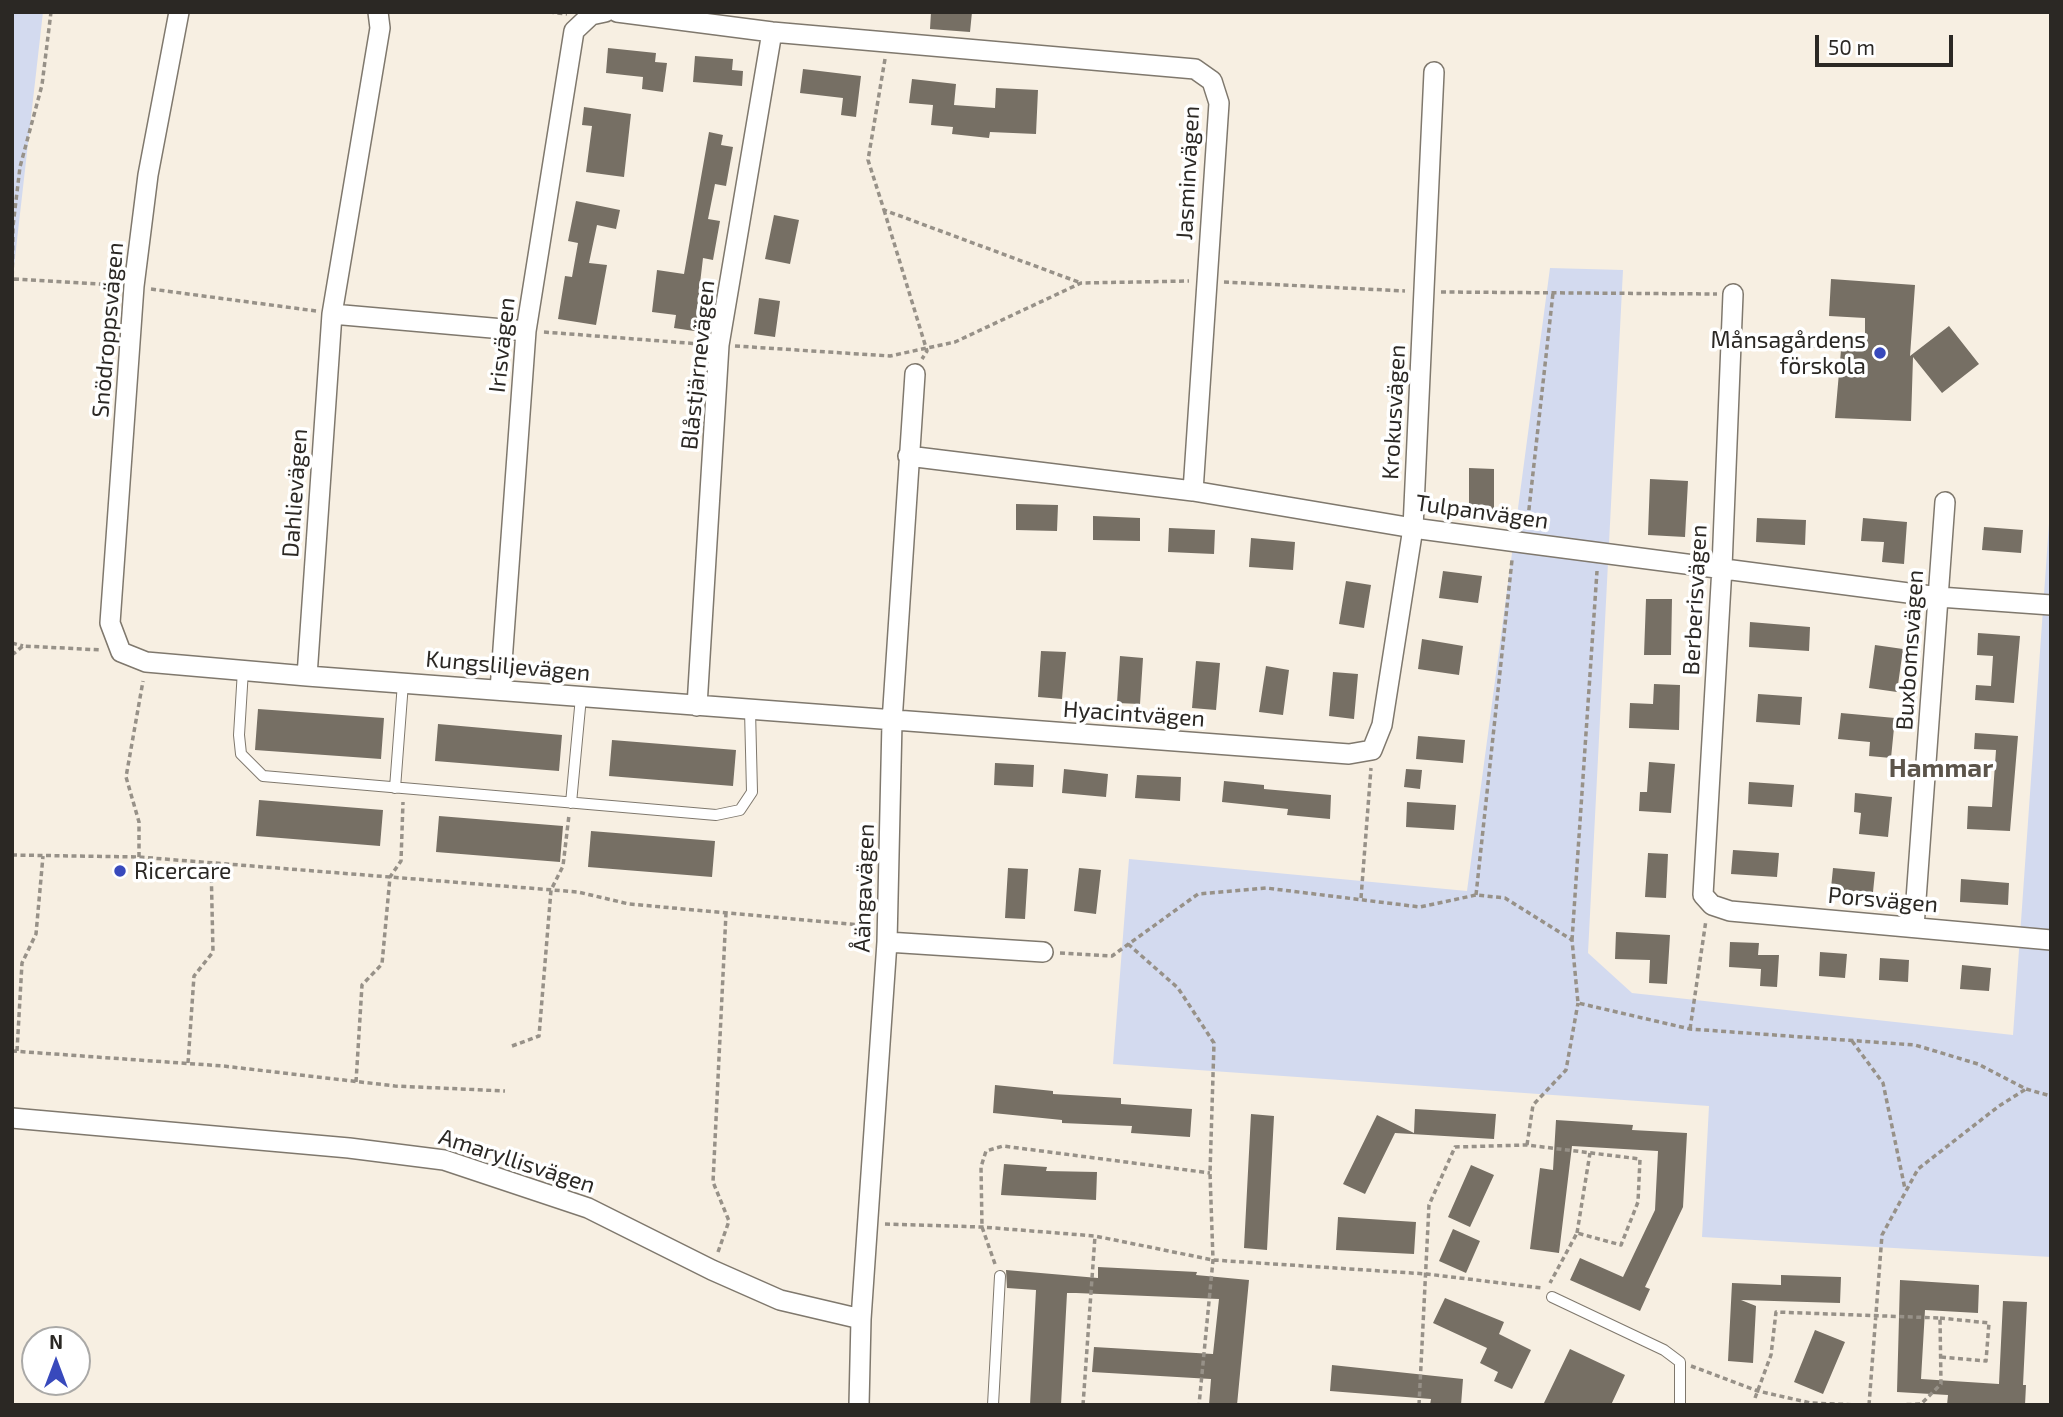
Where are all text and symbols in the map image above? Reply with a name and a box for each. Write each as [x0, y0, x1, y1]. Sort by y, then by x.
scale bar [1818, 21, 1956, 65]
text: 50 m [1828, 34, 1875, 59]
street label: Jasminvägen [1171, 105, 1205, 241]
street label: Snödroppsvägen [87, 241, 129, 419]
street label: Blåstjärnevägen [675, 279, 721, 451]
street label: Irisvägen [483, 296, 521, 394]
place label: Månsagårdens förskola [1711, 326, 1866, 380]
street label: Krokusvägen [1377, 344, 1411, 480]
marker: Månsagårdens förskola [1872, 345, 1888, 361]
street label: Dahlievägen [277, 428, 313, 558]
street label: Tulpanvägen [1414, 489, 1550, 535]
street label: Berberisvägen [1677, 524, 1713, 676]
street label: Buxbomsvägen [1891, 569, 1929, 731]
street label: Kungsliljevägen [425, 645, 591, 687]
street label: Hyacintvägen [1062, 695, 1206, 733]
district label: Hammar [1889, 752, 1993, 784]
street label: Åängavägen [848, 823, 880, 953]
place label: Ricercare [134, 857, 231, 885]
marker: Ricercare [112, 863, 128, 879]
street label: Porsvägen [1827, 881, 1939, 919]
street label: Amaryllisvägen [435, 1123, 599, 1199]
north arrow [21, 1326, 91, 1396]
text: N [49, 1330, 63, 1353]

